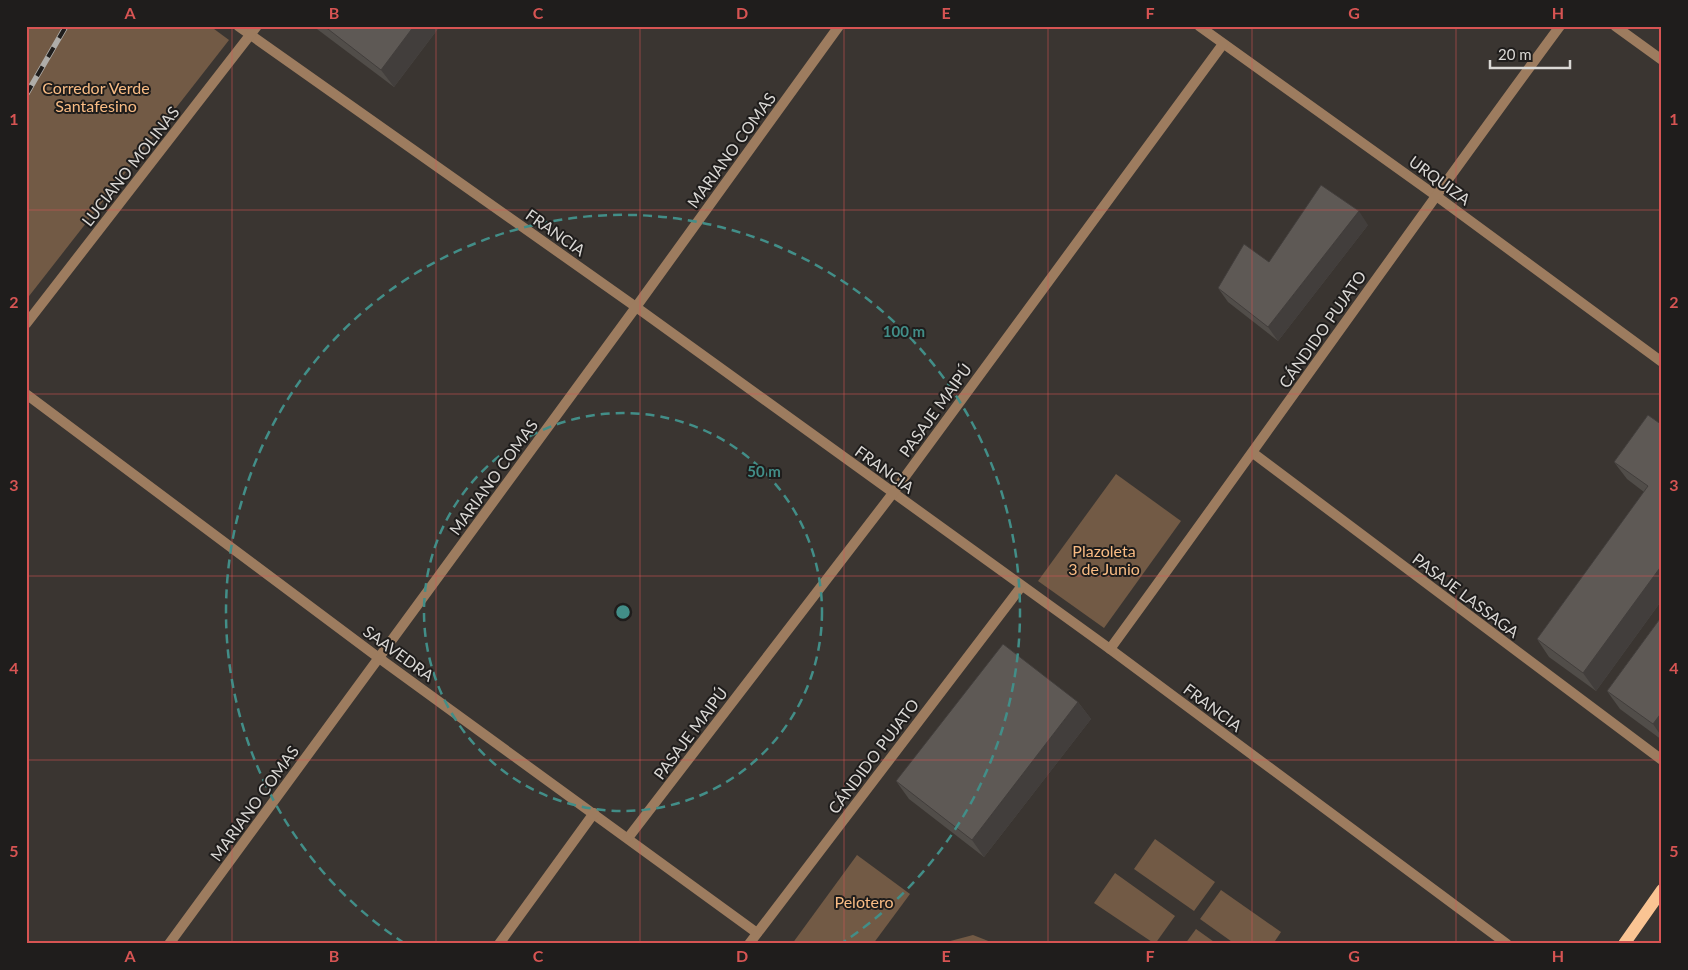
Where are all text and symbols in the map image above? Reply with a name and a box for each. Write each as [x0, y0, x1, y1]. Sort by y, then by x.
text: A [123, 3, 136, 22]
text: B [329, 3, 339, 22]
text: C [533, 3, 544, 22]
text: D [736, 3, 748, 22]
text: E [941, 3, 951, 22]
text: F [1145, 3, 1155, 22]
text: G [1348, 3, 1360, 22]
text: H [1552, 3, 1564, 22]
scale bar [1490, 38, 1570, 70]
text: 20 m [1498, 45, 1532, 63]
park label: Corredor Verde Santafesino [42, 78, 150, 115]
street label: MARIANO COMAS [683, 89, 779, 211]
street label: LUCIANO MOLINAS [77, 102, 183, 230]
text: 1 [9, 109, 19, 128]
text: 1 [1669, 109, 1679, 128]
street label: URQUIZA [1406, 151, 1475, 209]
street label: FRANCIA [523, 205, 589, 259]
street label: CÁNDIDO PUJATO [1275, 267, 1370, 391]
text: 2 [9, 292, 19, 311]
text: 2 [1669, 292, 1679, 311]
text: 100 m [883, 322, 925, 340]
street label: PASAJE MAIPÚ [895, 360, 975, 460]
street label: MARIANO COMAS [445, 416, 541, 538]
street label: FRANCIA [852, 441, 918, 497]
text: 50 m [747, 462, 781, 480]
text: 3 [9, 475, 19, 494]
text: 3 [1669, 475, 1679, 494]
park label: Plazoleta 3 de Junio [1068, 541, 1140, 578]
street label: PASAJE LASSAGA [1409, 549, 1523, 641]
centre of rings [614, 603, 632, 621]
street label: SAAVEDRA [360, 621, 438, 685]
text: 4 [9, 658, 19, 677]
text: 4 [1669, 658, 1679, 677]
street label: FRANCIA [1180, 679, 1246, 735]
street label: PASAJE MAIPÚ [649, 683, 731, 783]
street label: CÁNDIDO PUJATO [824, 695, 922, 817]
street label: MARIANO COMAS [206, 742, 302, 864]
text: 5 [9, 841, 19, 860]
text: 5 [1669, 841, 1679, 860]
park label: Pelotero [834, 892, 894, 911]
text: A [123, 946, 136, 965]
text: B [329, 946, 339, 965]
text: C [533, 946, 544, 965]
text: D [736, 946, 748, 965]
text: E [941, 946, 951, 965]
text: F [1145, 946, 1155, 965]
text: G [1348, 946, 1360, 965]
text: H [1552, 946, 1564, 965]

